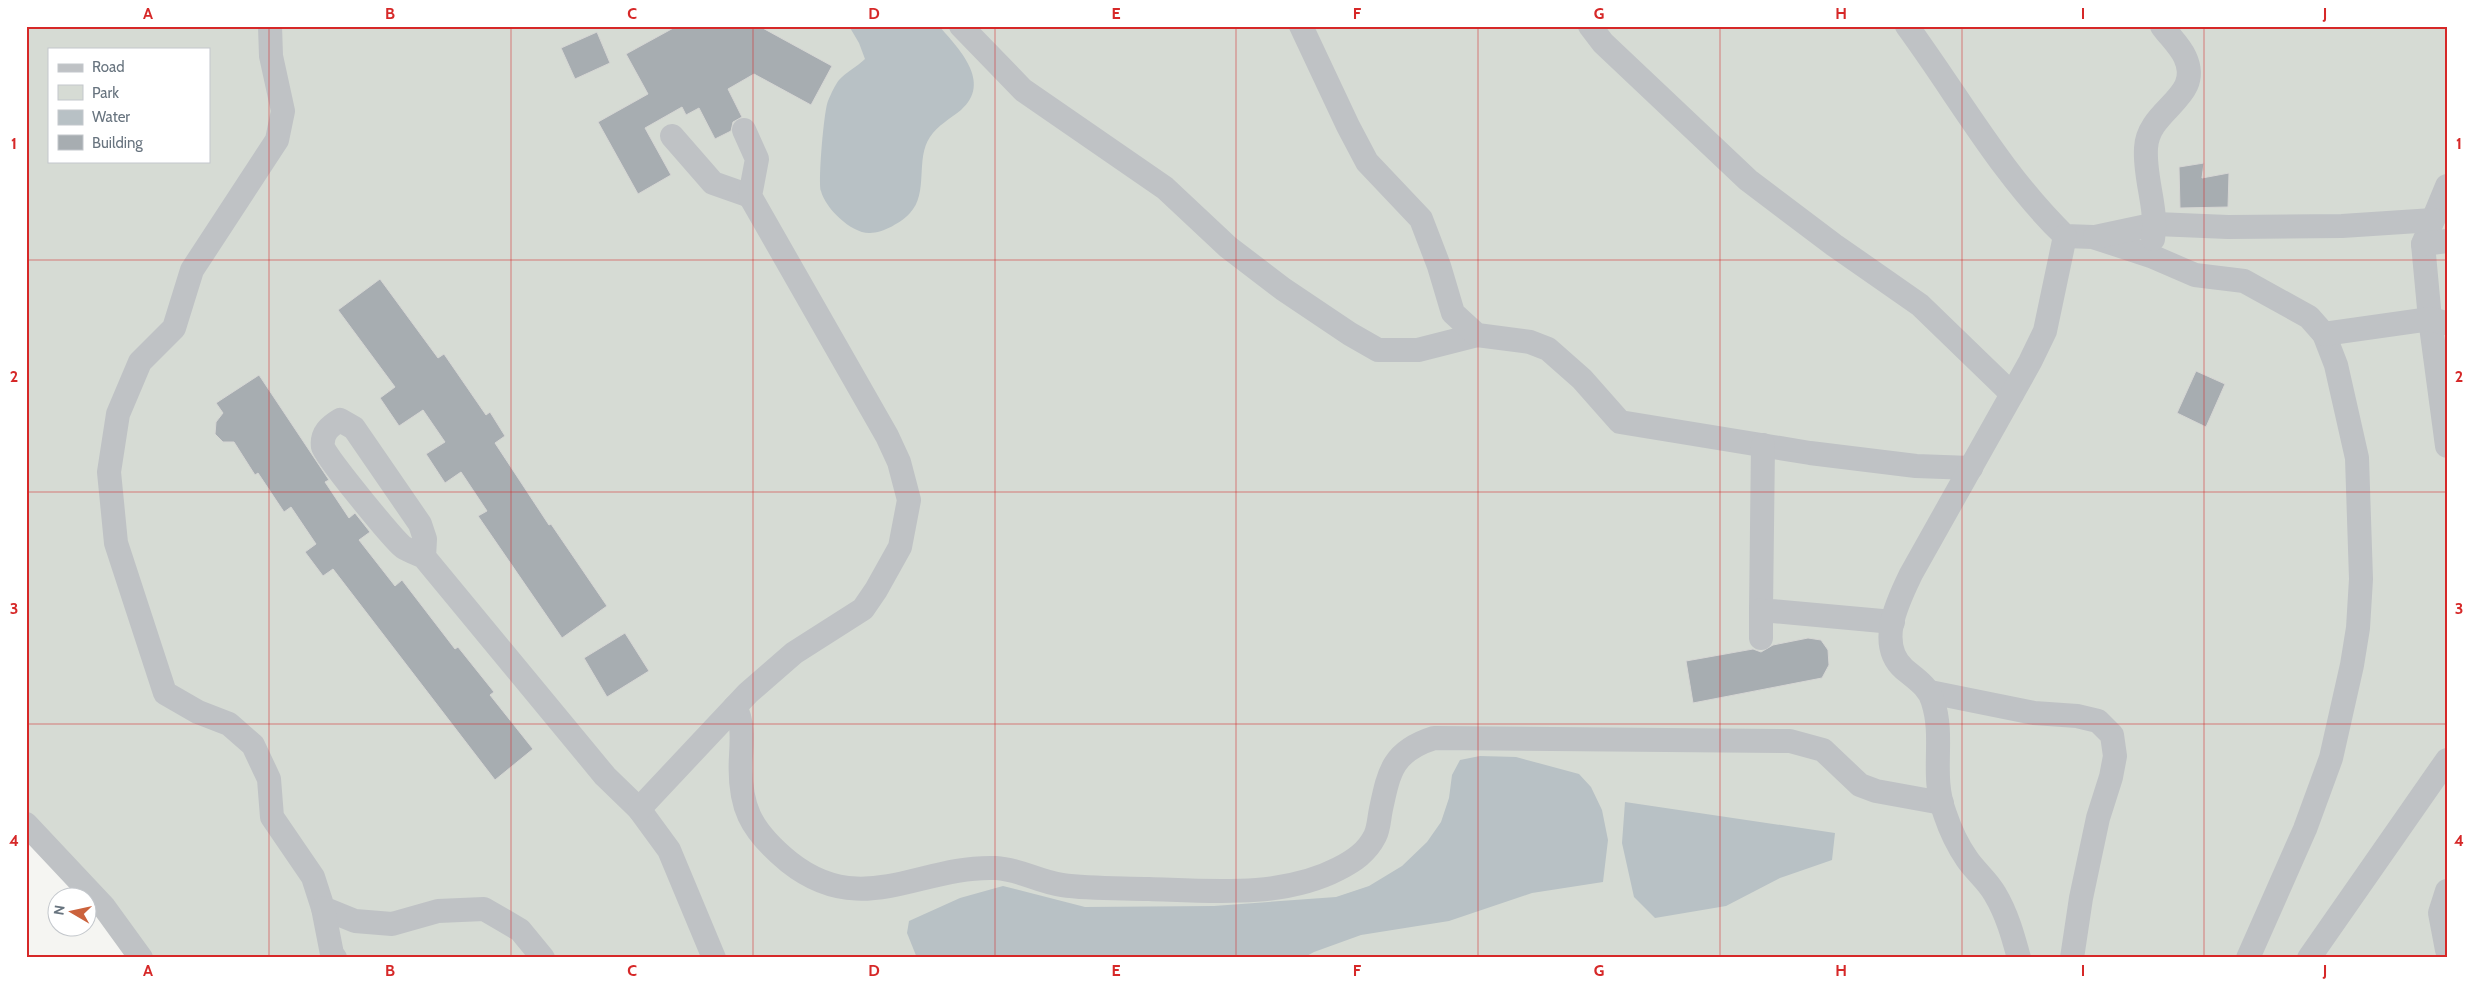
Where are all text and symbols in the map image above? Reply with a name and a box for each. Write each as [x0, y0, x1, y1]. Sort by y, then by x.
text: A [143, 4, 153, 23]
text: B [385, 4, 395, 23]
text: C [627, 4, 637, 23]
text: D [868, 4, 880, 23]
text: E [1111, 4, 1121, 23]
text: F [1353, 4, 1362, 23]
text: G [1594, 4, 1604, 23]
text: H [1835, 4, 1847, 23]
text: I [2081, 4, 2085, 23]
text: J [2322, 4, 2327, 23]
legend [48, 48, 210, 162]
text: Road [92, 58, 125, 76]
text: Park [92, 84, 119, 102]
text: Water [92, 108, 130, 126]
text: 1 [11, 134, 17, 153]
text: Building [92, 134, 143, 152]
text: 1 [2456, 134, 2462, 153]
text: 2 [10, 367, 18, 386]
text: 2 [2455, 367, 2463, 386]
text: 3 [10, 599, 18, 618]
text: 3 [2455, 599, 2463, 618]
text: 4 [9, 831, 19, 850]
text: 4 [2454, 831, 2464, 850]
north arrow [48, 886, 98, 936]
text: N [49, 904, 69, 916]
text: A [143, 961, 153, 980]
text: B [385, 961, 395, 980]
text: C [627, 961, 637, 980]
text: D [868, 961, 880, 980]
text: E [1111, 961, 1121, 980]
text: F [1353, 961, 1362, 980]
text: G [1594, 961, 1604, 980]
text: H [1835, 961, 1847, 980]
text: I [2081, 961, 2085, 980]
text: J [2322, 961, 2327, 980]

